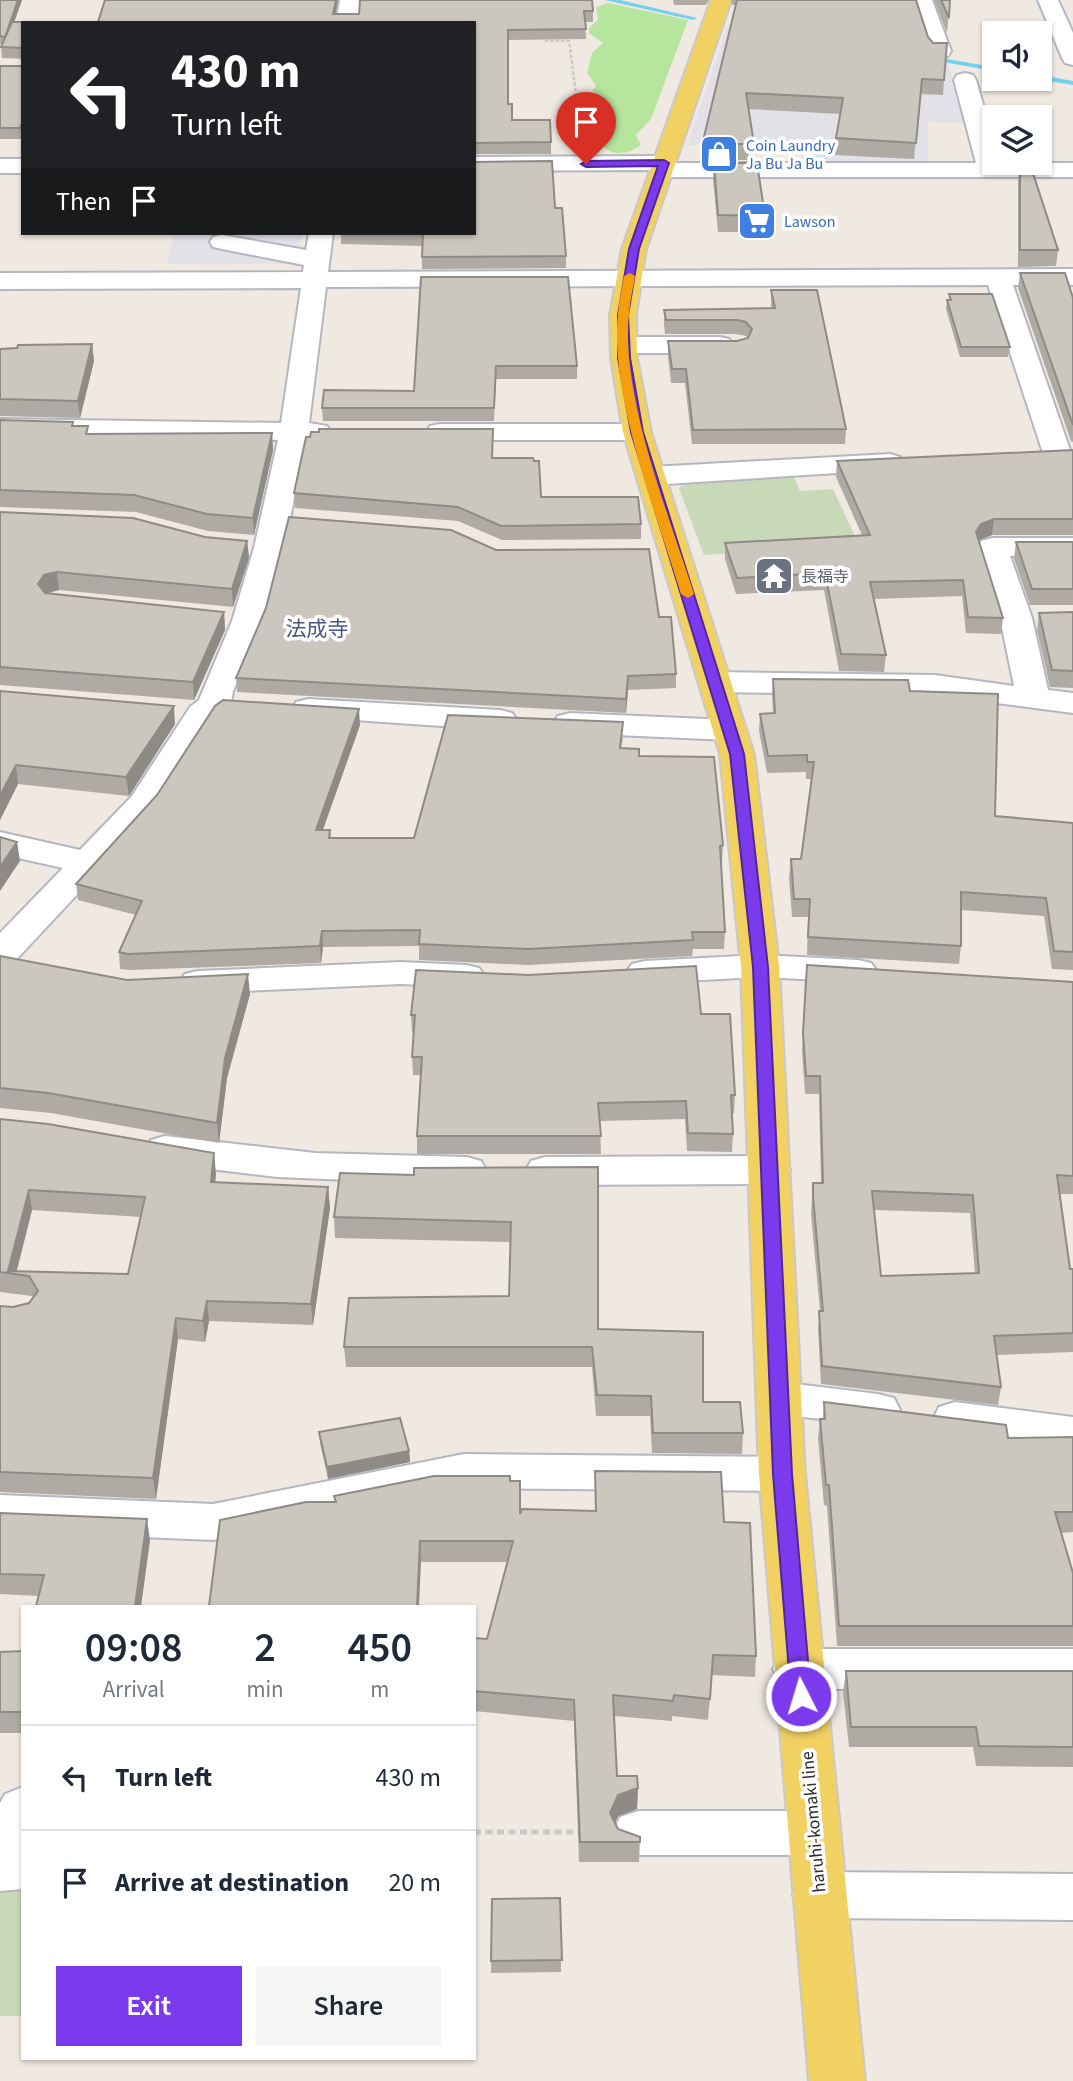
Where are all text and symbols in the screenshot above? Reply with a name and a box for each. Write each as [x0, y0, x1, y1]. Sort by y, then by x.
map controls [982, 21, 1052, 175]
button: sound [982, 21, 1052, 91]
text: 430 m [171, 37, 300, 107]
icon: left [56, 49, 147, 140]
pin [556, 92, 616, 164]
text: Turn left [171, 102, 282, 148]
icon: arrive [567, 103, 605, 141]
button: layers [982, 105, 1052, 175]
shop icon: Coin Laundry Ja Bu Ja Bu [698, 133, 740, 175]
place label: Coin Laundry Ja Bu Ja Bu [746, 135, 836, 175]
icon: arrive [125, 182, 163, 220]
text: Then [56, 183, 111, 220]
supermarket icon: Lawson [736, 200, 778, 242]
place label: Lawson [784, 211, 835, 233]
temple icon: 長福寺 [753, 555, 795, 597]
place label: 長福寺 [801, 566, 849, 588]
district label: 法成寺 [286, 614, 349, 644]
text: 09:08 [85, 1618, 183, 1678]
text: 2 [254, 1618, 276, 1678]
text: 450 [348, 1618, 412, 1678]
position arrow [764, 1659, 838, 1733]
text: Arrival [103, 1673, 165, 1706]
text: min [246, 1673, 284, 1706]
text: m [370, 1673, 389, 1706]
street label: haruhi-komaki line [795, 1750, 832, 1894]
icon: left [56, 1759, 94, 1797]
text: Turn left [115, 1759, 212, 1796]
text: 430 m [375, 1759, 441, 1796]
icon: arrive [56, 1864, 94, 1902]
text: Arrive at destination [115, 1864, 349, 1901]
text: 20 m [388, 1864, 441, 1901]
button: Exit [56, 1966, 242, 2046]
button: Share [256, 1966, 441, 2046]

